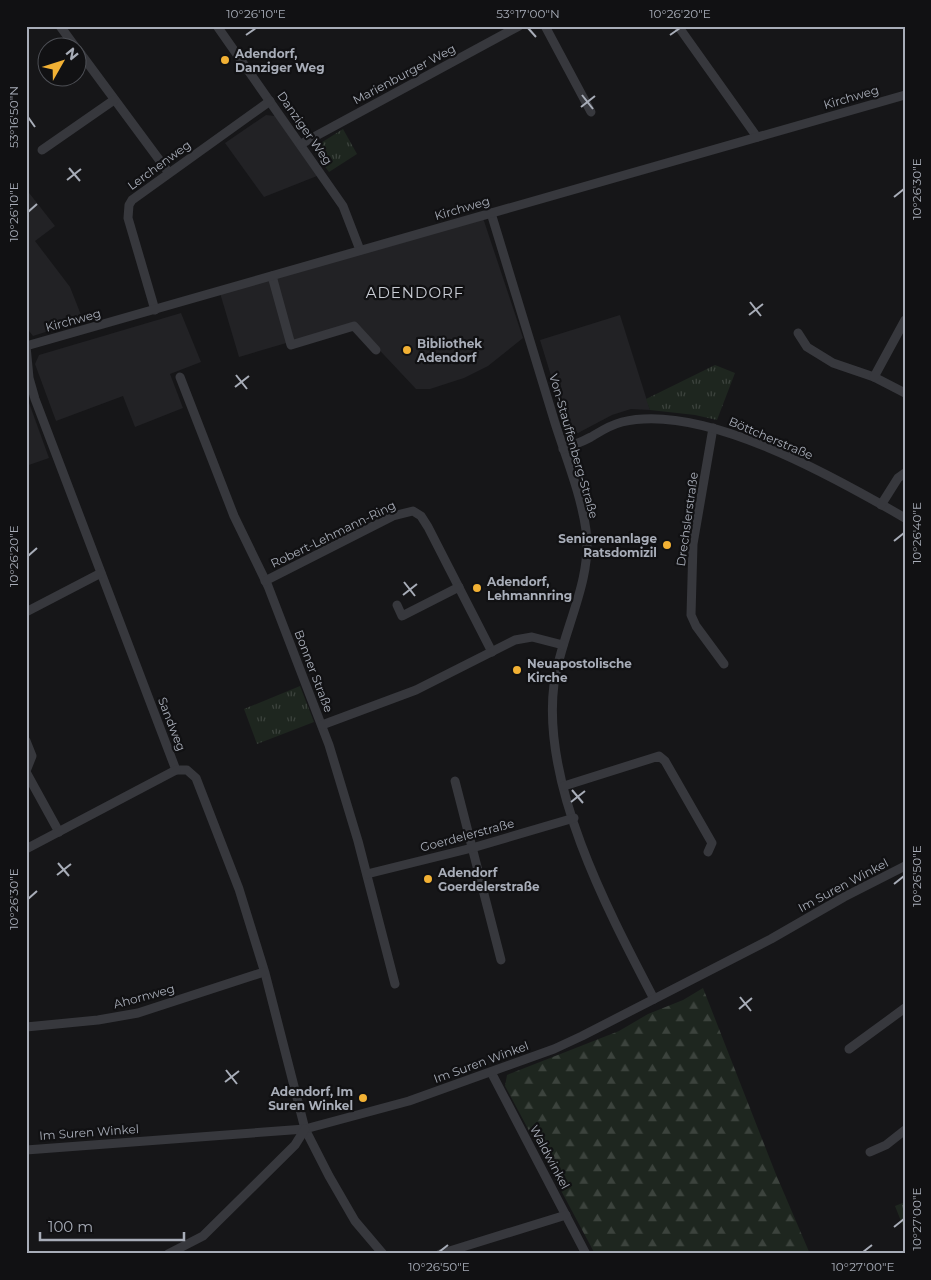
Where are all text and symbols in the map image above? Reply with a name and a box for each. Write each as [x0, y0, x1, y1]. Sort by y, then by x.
text: 10°26'10"E [226, 6, 286, 21]
text: 53°17'00"N [496, 6, 560, 21]
text: 10°26'20"E [649, 6, 711, 21]
north arrow [38, 38, 88, 88]
street label: Marienburger Weg [350, 41, 458, 107]
text: N [62, 44, 83, 64]
place label: Adendorf, Danziger Weg [234, 46, 325, 75]
marker: Adendorf, Danziger Weg [219, 54, 231, 66]
street label: Kirchweg [822, 82, 880, 112]
text: 53°16'50"N [6, 86, 21, 148]
street label: Danziger Weg [274, 88, 336, 168]
street label: Lerchenweg [124, 137, 194, 193]
text: 10°26'30"E [909, 158, 924, 220]
text: 10°26'10"E [6, 182, 21, 242]
street label: Kirchweg [433, 193, 491, 223]
district label: ADENDORF [366, 283, 464, 302]
street label: Kirchweg [44, 305, 102, 335]
place label: Bibliothek Adendorf [416, 336, 482, 365]
marker: Bibliothek Adendorf [401, 344, 413, 356]
street label: Von-Stauffenberg-Straße [546, 372, 602, 520]
street label: Böttcherstraße [727, 413, 815, 463]
street label: Drechslerstraße [673, 471, 701, 567]
street label: Robert-Lehmann-Ring [268, 497, 398, 571]
text: 10°26'40"E [909, 502, 924, 564]
text: 10°26'20"E [6, 525, 21, 587]
place label: Seniorenanlage Ratsdomizil [558, 531, 657, 560]
marker: Seniorenanlage Ratsdomizil [661, 539, 673, 551]
place label: Adendorf, Lehmannring [486, 574, 572, 603]
marker: Adendorf, Lehmannring [471, 582, 483, 594]
street label: Bonner Straße [291, 628, 337, 714]
place label: Neuapostolische Kirche [527, 656, 632, 685]
marker: Neuapostolische Kirche [511, 664, 523, 676]
street label: Sandweg [155, 695, 189, 753]
street label: Goerdelerstraße [418, 815, 516, 855]
text: 10°26'50"E [909, 845, 924, 907]
street label: Im Suren Winkel [795, 855, 891, 915]
place label: Adendorf Goerdelerstraße [437, 865, 540, 894]
text: 10°26'30"E [6, 868, 21, 930]
marker: Adendorf Goerdelerstraße [422, 873, 434, 885]
street label: Ahornweg [112, 981, 176, 1011]
street label: Im Suren Winkel [431, 1038, 531, 1086]
place label: Adendorf, Im Suren Winkel [268, 1084, 353, 1113]
marker: Adendorf, Im Suren Winkel [357, 1092, 369, 1104]
street label: Im Suren Winkel [39, 1121, 139, 1143]
street label: Waldwinkel [527, 1122, 573, 1192]
text: 10°27'00"E [909, 1188, 924, 1250]
scale bar [40, 1210, 184, 1242]
text: 100 m [48, 1217, 93, 1236]
text: 10°26'50"E [408, 1259, 470, 1274]
text: 10°27'00"E [832, 1259, 894, 1274]

